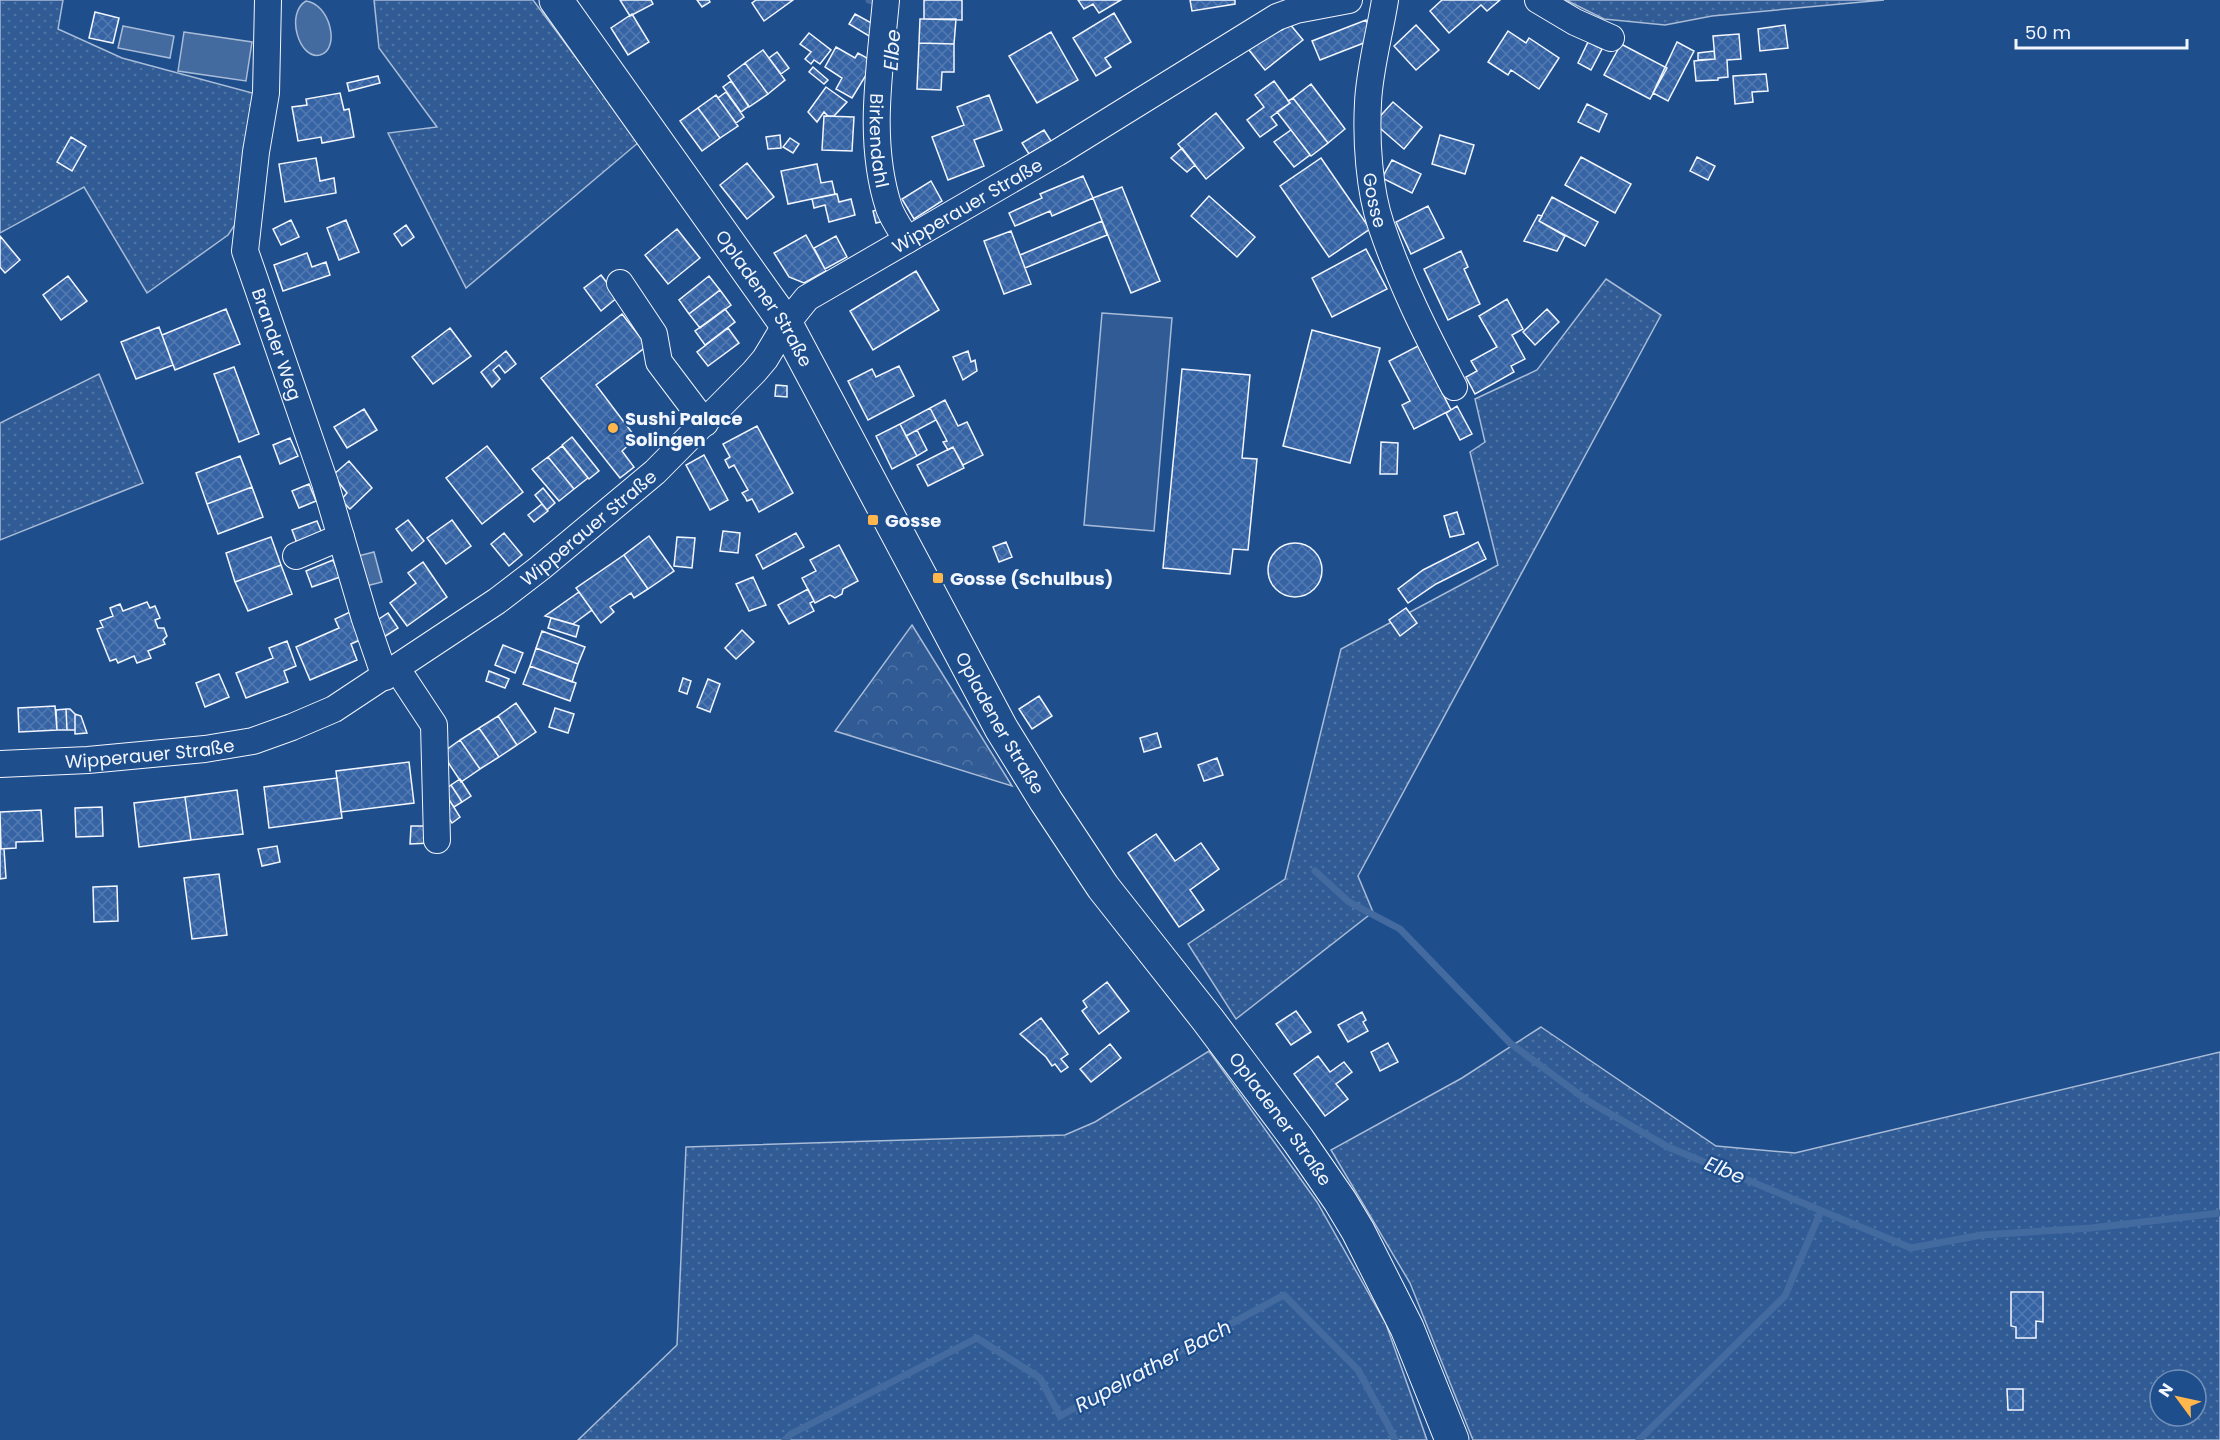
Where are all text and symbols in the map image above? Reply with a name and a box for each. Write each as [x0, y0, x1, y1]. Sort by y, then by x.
scale bar [2016, 12, 2187, 50]
text: 50 m [2025, 20, 2071, 45]
water label: Elbe [877, 29, 907, 71]
street label: Birkendahl [864, 93, 896, 190]
street label: Wipperauer Straße [887, 152, 1047, 259]
street label: Gosse [1358, 171, 1394, 231]
street label: Opladener Straße [710, 224, 819, 371]
street label: Brander Weg [246, 285, 308, 404]
place label: Sushi Palace Solingen [625, 406, 742, 452]
marker: Sushi Palace Solingen [606, 421, 620, 435]
street label: Wipperauer Straße [515, 464, 662, 591]
place label: Gosse [885, 508, 941, 533]
marker: Gosse [866, 513, 880, 527]
place label: Gosse (Schulbus) [950, 566, 1113, 591]
marker: Gosse (Schulbus) [931, 571, 945, 585]
street label: Opladener Straße [950, 647, 1051, 798]
street label: Wipperauer Straße [64, 732, 236, 774]
street label: Opladener Straße [1224, 1047, 1338, 1190]
water label: Elbe [1701, 1149, 1749, 1191]
water label: Rupelrather Bach [1070, 1313, 1236, 1419]
north arrow [2148, 1368, 2208, 1428]
text: N [2153, 1379, 2179, 1401]

